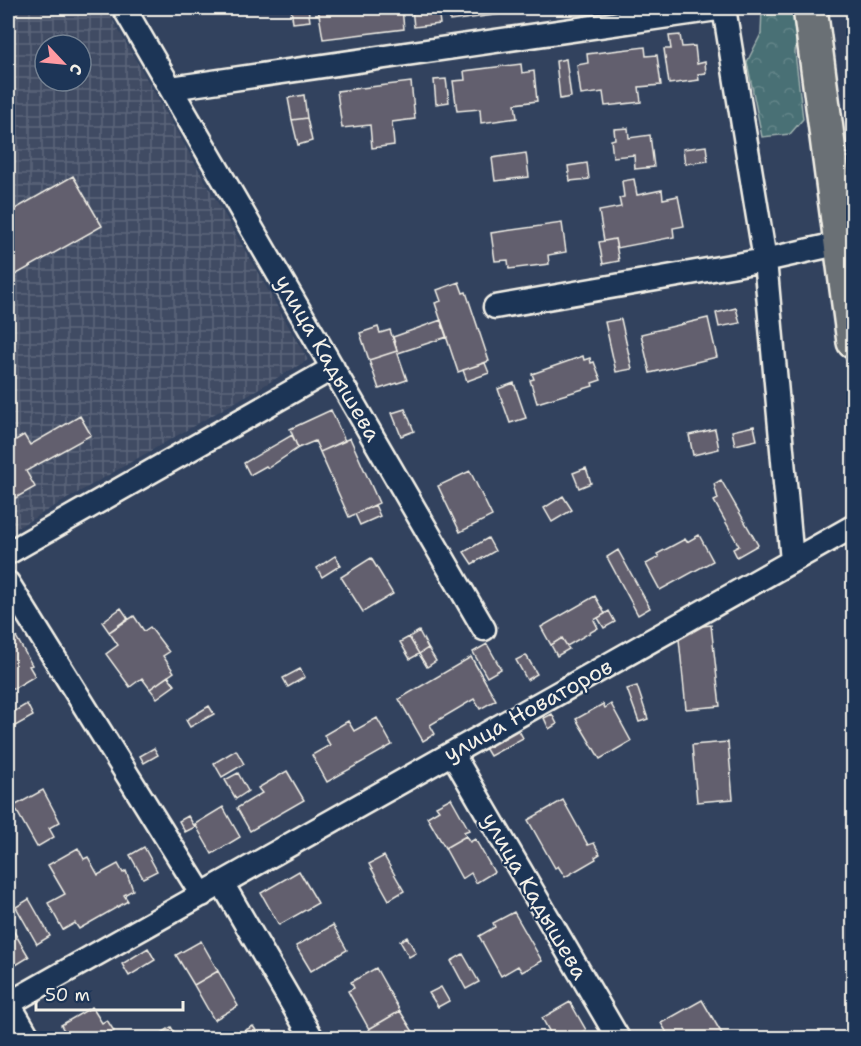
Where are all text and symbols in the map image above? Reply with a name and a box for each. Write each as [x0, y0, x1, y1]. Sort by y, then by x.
north arrow [33, 33, 93, 93]
text: С [64, 60, 88, 79]
street label: улица Кадышева [268, 269, 388, 447]
street label: улица Новаторов [438, 652, 618, 768]
street label: улица Кадышева [475, 807, 595, 985]
scale bar [36, 974, 183, 1012]
text: 50 m [45, 983, 90, 1007]

